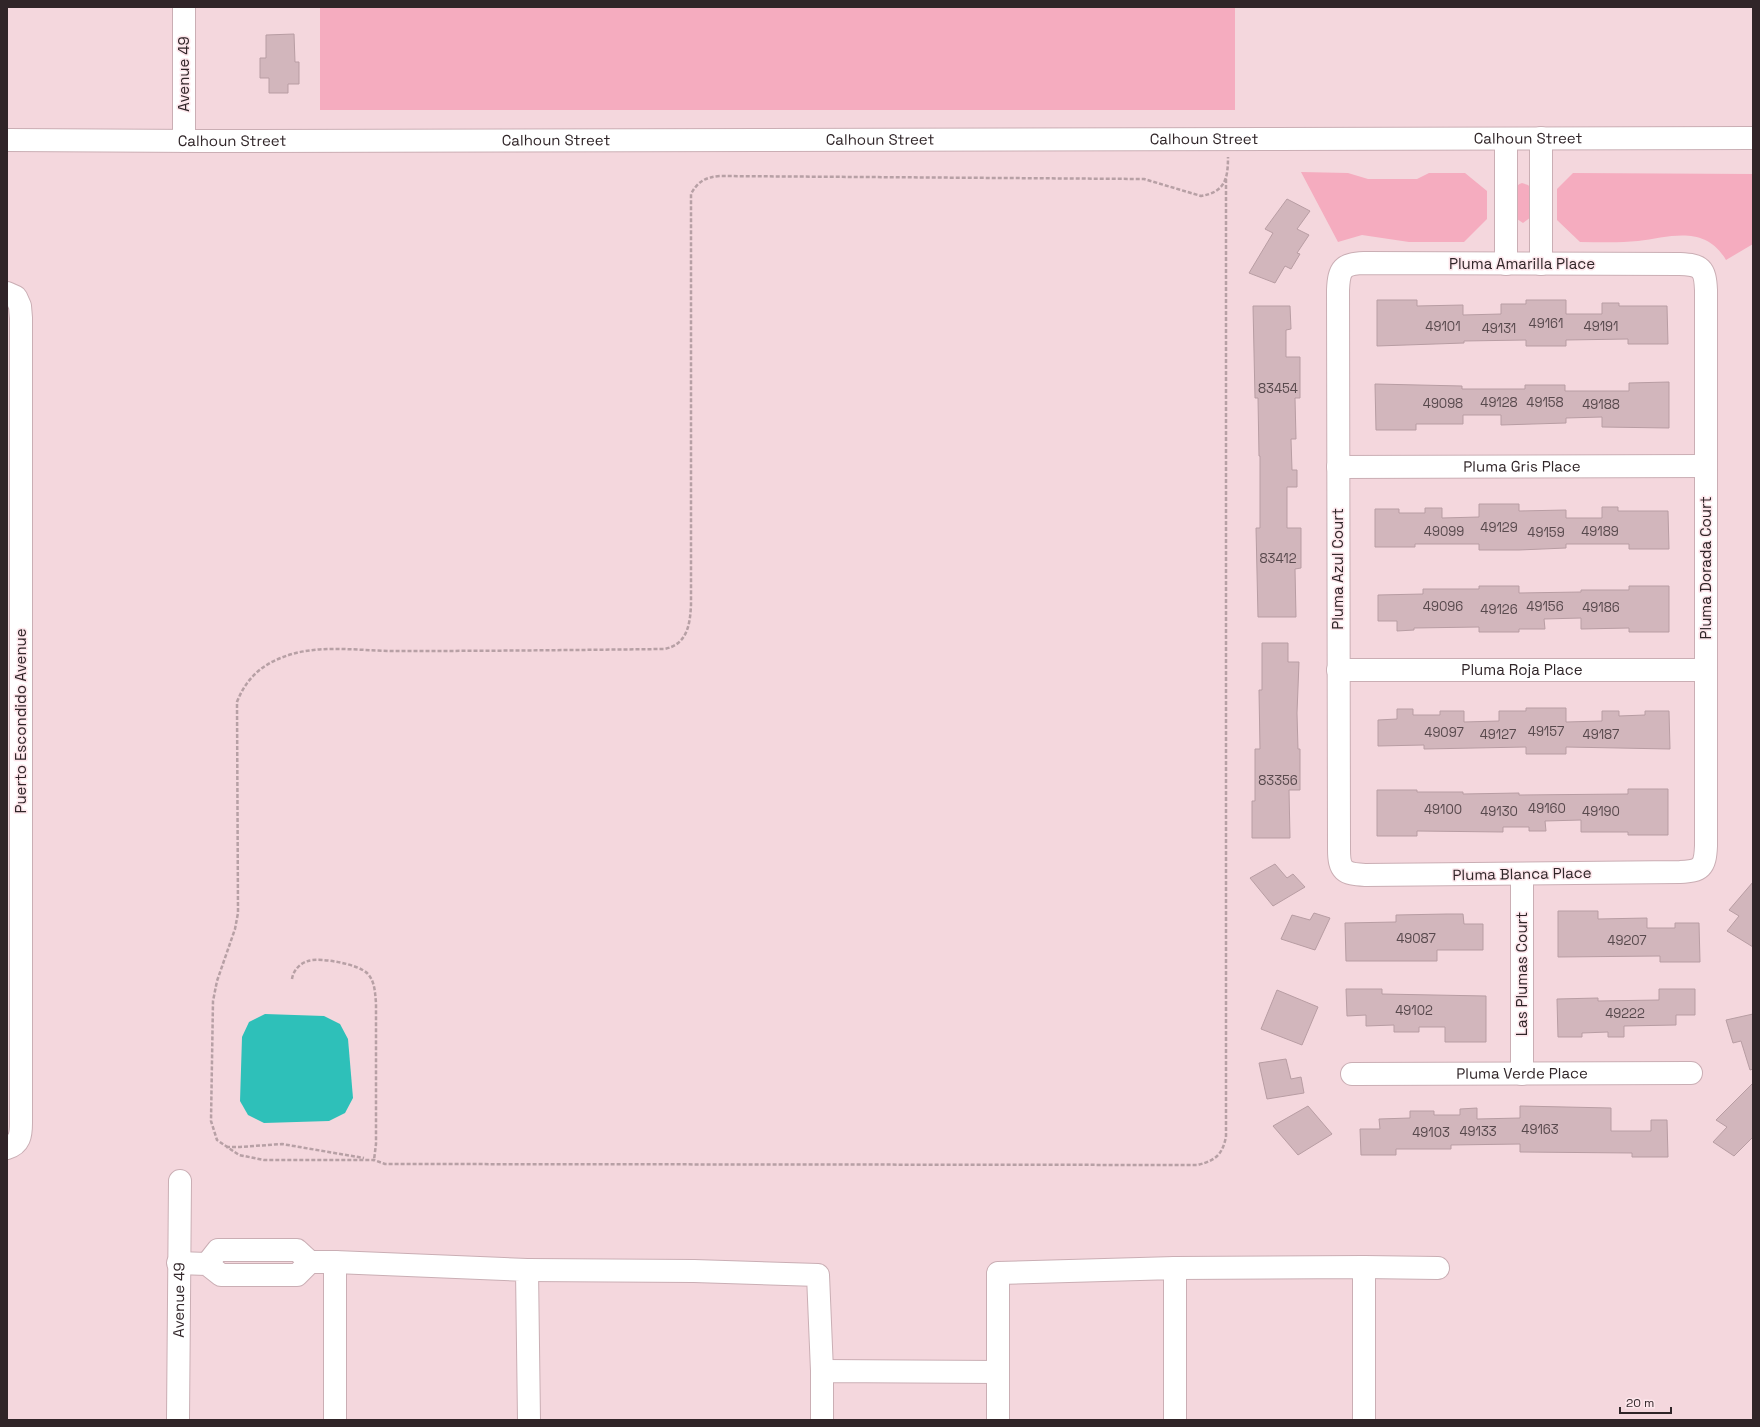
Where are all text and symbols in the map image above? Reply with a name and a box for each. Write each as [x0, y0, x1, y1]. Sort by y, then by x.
street label: Avenue 49 [174, 36, 193, 112]
street label: Calhoun Street [1474, 128, 1582, 148]
street label: Calhoun Street [1150, 129, 1258, 148]
street label: Calhoun Street [502, 130, 610, 149]
street label: Calhoun Street [826, 130, 934, 149]
street label: Calhoun Street [178, 131, 286, 150]
street label: Pluma Amarilla Place [1449, 254, 1595, 273]
house number: 49161 [1529, 315, 1563, 332]
house number: 49101 [1425, 318, 1461, 335]
house number: 49191 [1584, 318, 1618, 335]
house number: 49131 [1482, 320, 1516, 337]
house number: 83454 [1258, 380, 1298, 397]
house number: 49128 [1480, 394, 1518, 411]
house number: 49158 [1526, 394, 1564, 411]
house number: 49098 [1423, 395, 1463, 412]
house number: 49188 [1582, 396, 1620, 413]
street label: Pluma Gris Place [1463, 456, 1581, 476]
street label: Pluma Dorada Court [1696, 496, 1715, 640]
street label: Pluma Azul Court [1328, 508, 1347, 630]
house number: 49129 [1480, 519, 1518, 536]
house number: 49099 [1424, 523, 1464, 540]
house number: 49189 [1581, 523, 1619, 540]
house number: 49159 [1527, 524, 1565, 541]
house number: 83412 [1259, 550, 1297, 567]
house number: 49096 [1423, 598, 1463, 615]
house number: 49156 [1526, 598, 1564, 615]
house number: 49186 [1582, 599, 1620, 616]
house number: 49126 [1480, 601, 1518, 618]
street label: Puerto Escondido Avenue [11, 628, 30, 814]
street label: Pluma Roja Place [1461, 660, 1583, 679]
house number: 49157 [1528, 723, 1564, 740]
house number: 49097 [1424, 724, 1464, 741]
house number: 49127 [1480, 726, 1516, 743]
house number: 49187 [1583, 726, 1619, 743]
house number: 83356 [1258, 772, 1298, 789]
house number: 49160 [1528, 800, 1566, 817]
house number: 49100 [1424, 801, 1462, 818]
house number: 49130 [1480, 803, 1518, 820]
house number: 49190 [1582, 803, 1620, 820]
street label: Pluma Blanca Place [1452, 863, 1592, 884]
street label: Las Plumas Court [1512, 912, 1531, 1036]
house number: 49087 [1396, 930, 1436, 947]
house number: 49207 [1607, 932, 1647, 949]
house number: 49102 [1395, 1002, 1433, 1019]
house number: 49222 [1605, 1005, 1645, 1022]
street label: Pluma Verde Place [1456, 1063, 1588, 1083]
house number: 49163 [1521, 1121, 1559, 1138]
house number: 49133 [1459, 1123, 1497, 1140]
house number: 49103 [1412, 1124, 1450, 1141]
street label: Avenue 49 [169, 1262, 188, 1338]
scale bar [1620, 1389, 1671, 1415]
text: 20 m [1626, 1395, 1654, 1411]

